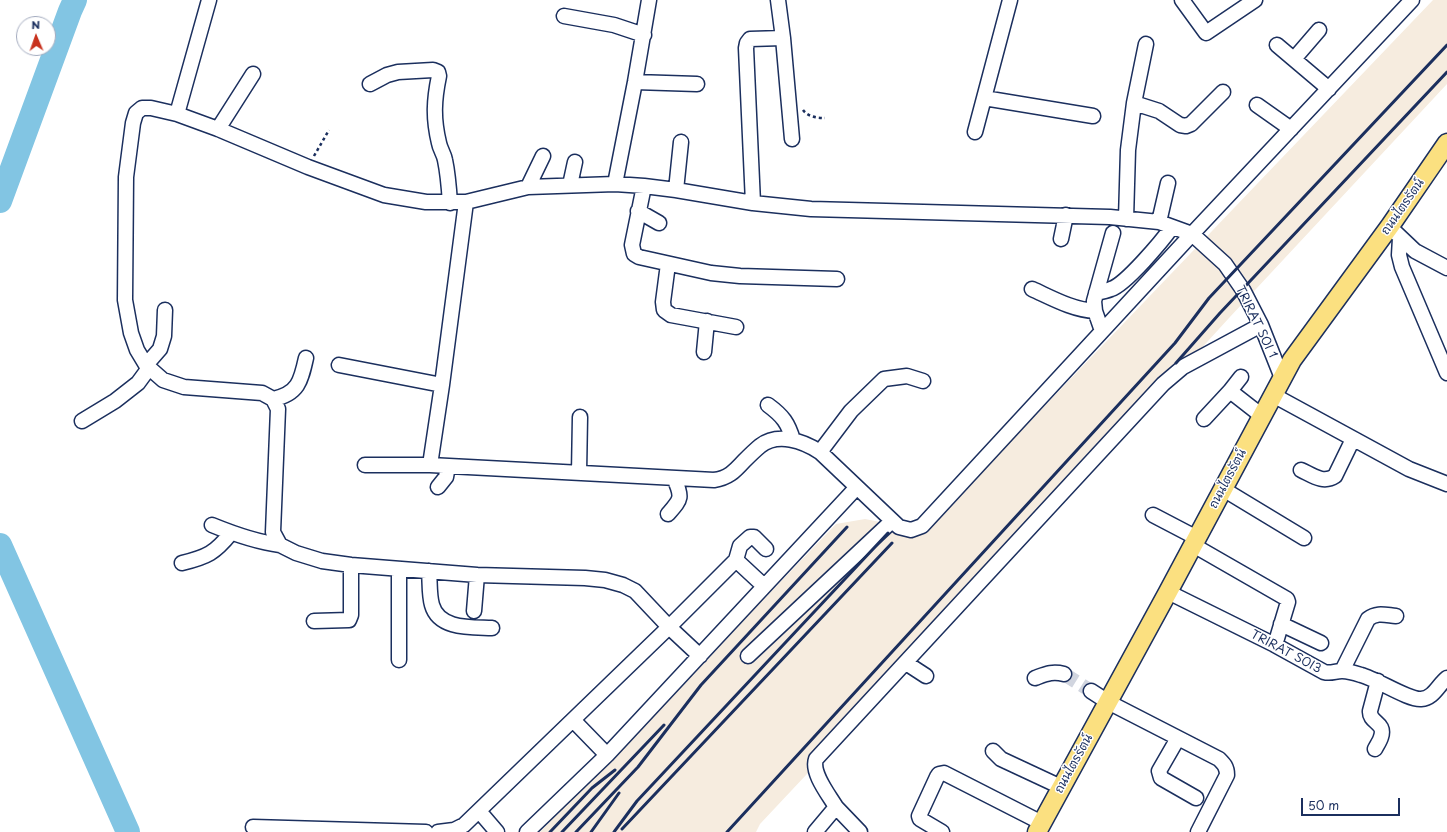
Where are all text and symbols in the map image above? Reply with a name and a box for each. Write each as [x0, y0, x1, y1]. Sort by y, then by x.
north arrow [16, 16, 56, 56]
text: N [31, 16, 40, 33]
street label: ถนนไตรรัตน์ [1378, 176, 1428, 238]
street label: TRIRAT SOI 1 [1232, 283, 1280, 361]
street label: ถนนไตรรัตน์ [1206, 447, 1250, 511]
street label: TRIRAT SOI3 [1248, 627, 1324, 677]
street label: ถนนไตรรัตน์ [1052, 732, 1096, 796]
scale bar [1303, 790, 1402, 816]
text: 50 m [1308, 796, 1339, 814]

